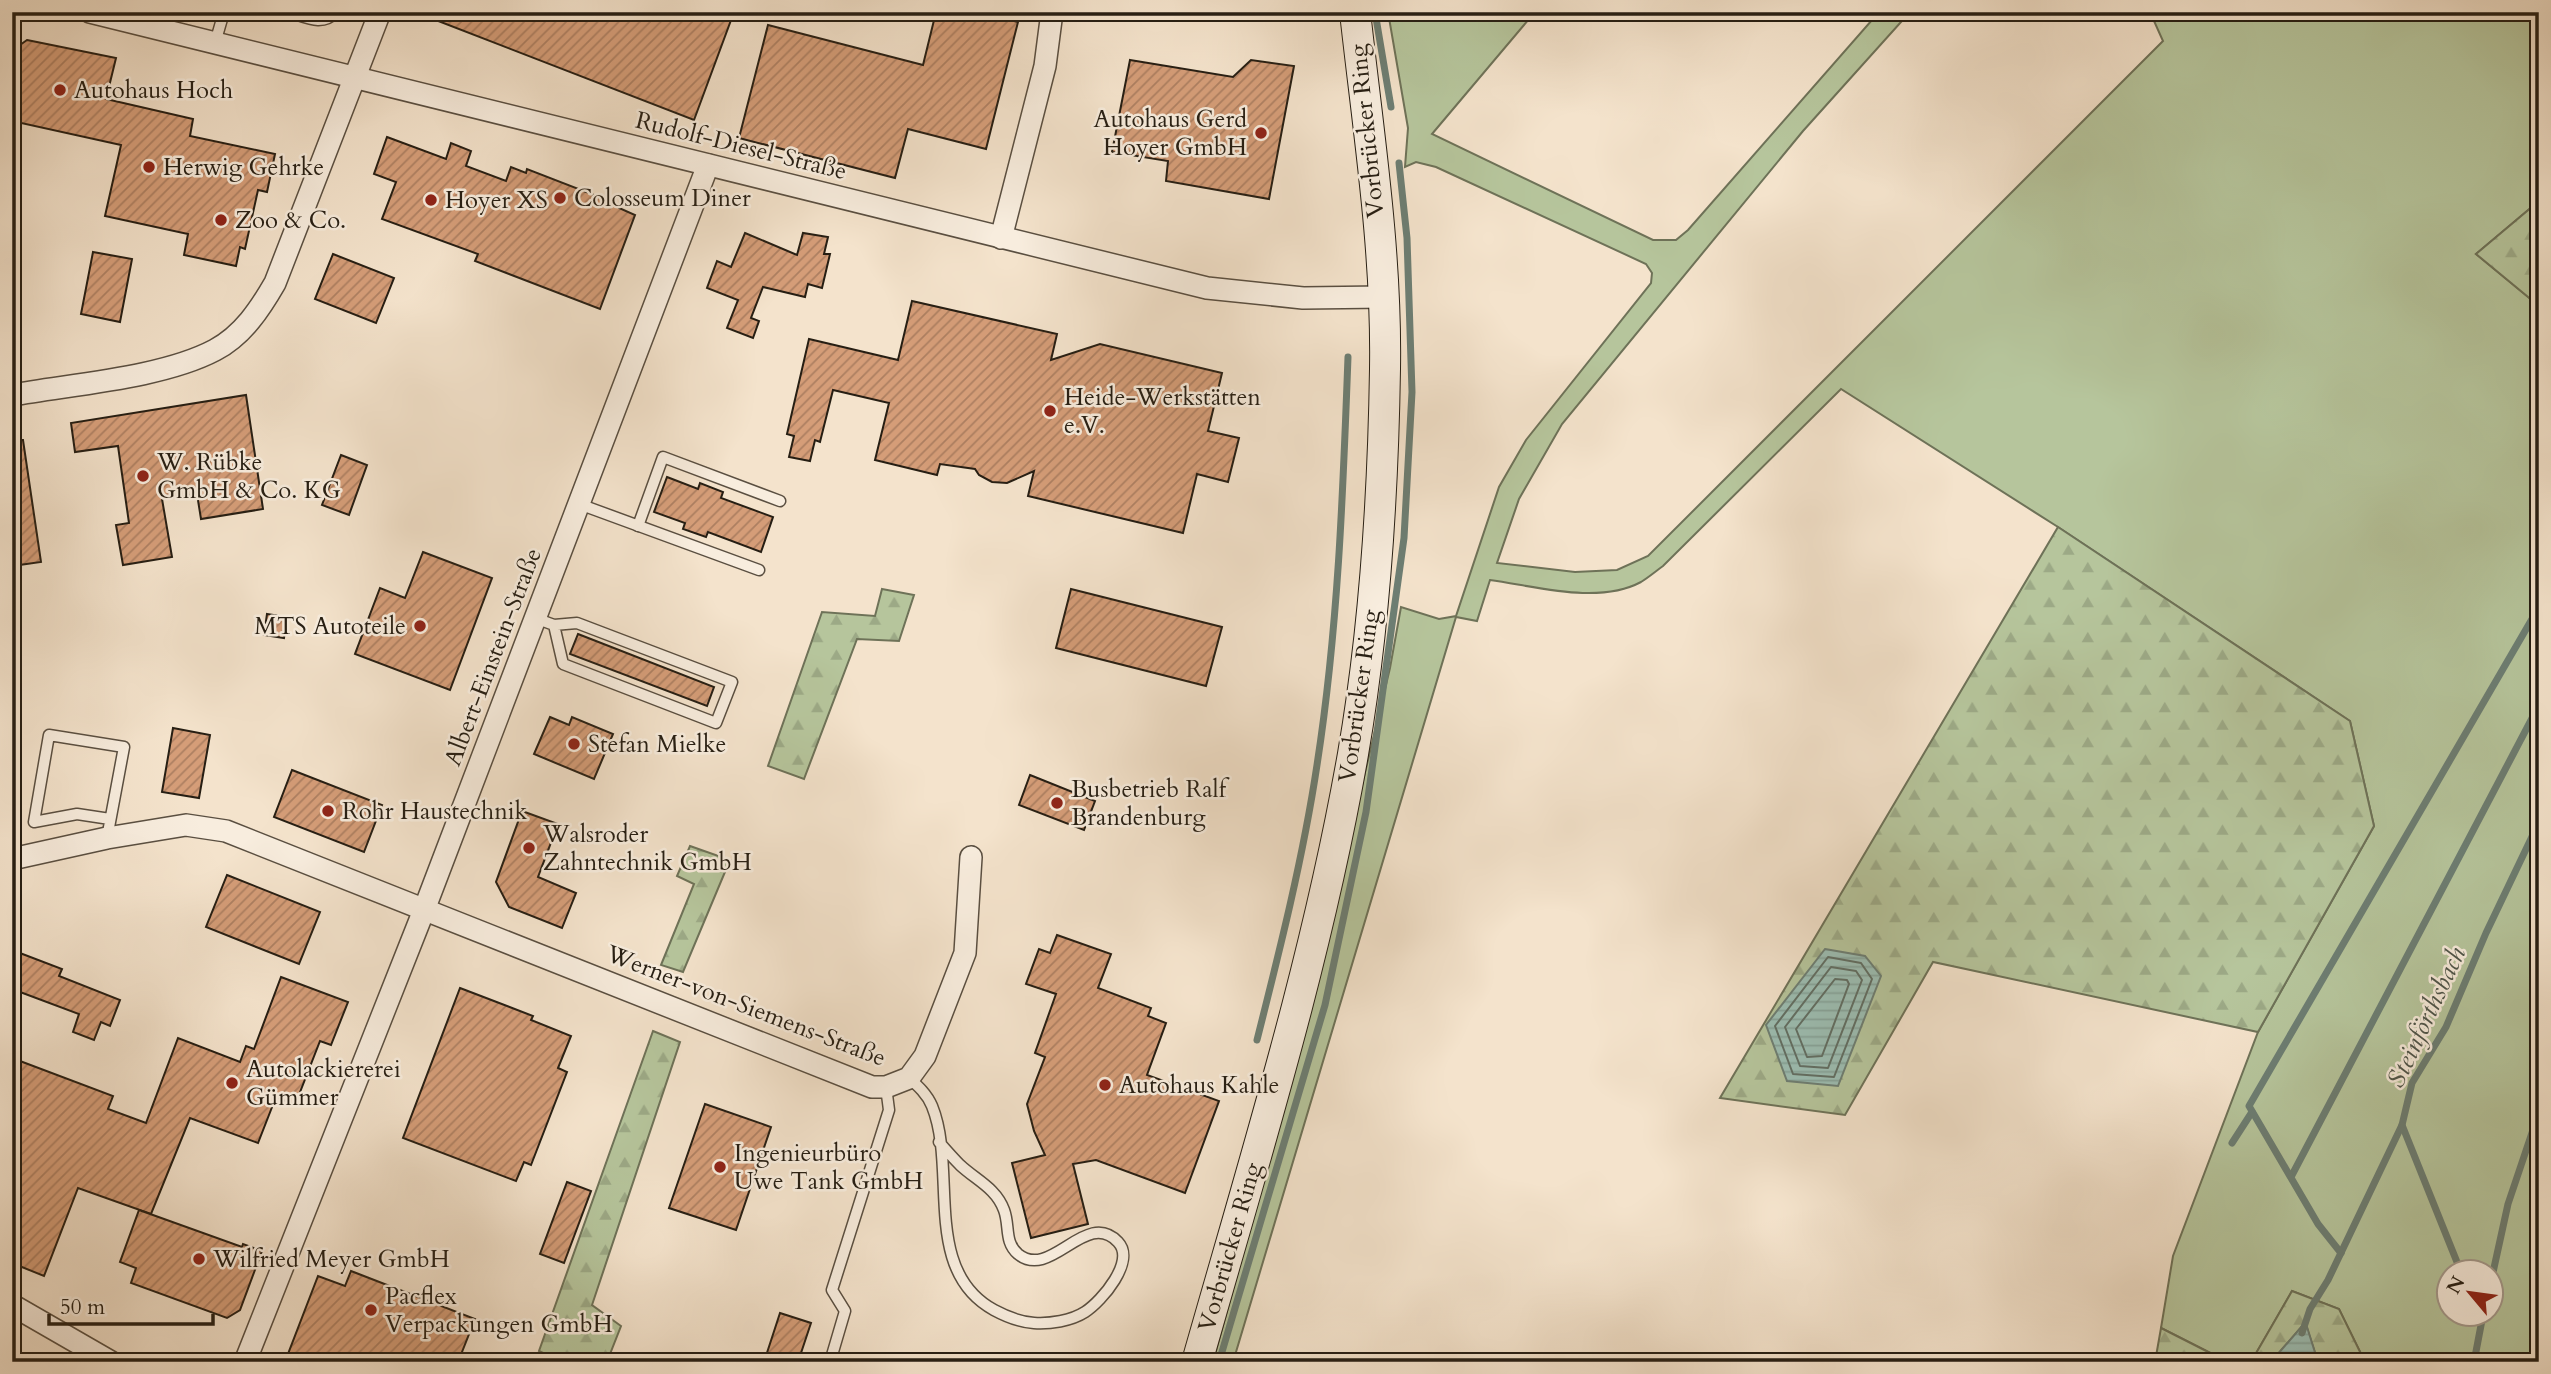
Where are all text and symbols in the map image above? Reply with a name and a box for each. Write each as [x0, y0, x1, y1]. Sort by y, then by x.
street label: Vorbrücker Ring [1341, 42, 1393, 220]
place label: Autohaus Hoch [74, 74, 233, 107]
marker: Autohaus Hoch [52, 82, 68, 98]
place label: Autohaus Gerd Hoyer GmbH [1094, 103, 1247, 164]
street label: Rudolf-Diesel-Straße [632, 104, 850, 188]
marker: Autohaus Gerd Hoyer GmbH [1253, 125, 1269, 141]
place label: Herwig Gehrke [163, 151, 324, 184]
marker: Herwig Gehrke [141, 159, 157, 175]
place label: Colosseum Diner [574, 182, 751, 215]
place label: Hoyer XS [445, 184, 548, 217]
marker: Colosseum Diner [552, 190, 568, 206]
marker: Hoyer XS [423, 192, 439, 208]
place label: Zoo & Co. [235, 204, 346, 237]
marker: Zoo & Co. [213, 212, 229, 228]
place label: Heide-Werkstätten e.V. [1064, 381, 1261, 442]
marker: Heide-Werkstätten e.V. [1042, 403, 1058, 419]
place label: W. Rübke GmbH & Co. KG [156, 446, 341, 507]
marker: W. Rübke GmbH & Co. KG [135, 468, 151, 484]
street label: Albert-Einstein-Straße [436, 543, 550, 771]
street label: Vorbrücker Ring [1331, 607, 1388, 785]
place label: MTS Autoteile [254, 610, 406, 643]
marker: MTS Autoteile [412, 618, 428, 634]
place label: Stefan Mielke [588, 728, 726, 761]
marker: Stefan Mielke [566, 736, 582, 752]
place label: Busbetrieb Ralf Brandenburg [1071, 773, 1230, 834]
place label: Rohr Haustechnik [342, 795, 528, 828]
marker: Busbetrieb Ralf Brandenburg [1049, 795, 1065, 811]
marker: Rohr Haustechnik [320, 803, 336, 819]
place label: Walsroder Zahntechnik GmbH [542, 818, 752, 879]
marker: Walsroder Zahntechnik GmbH [521, 840, 537, 856]
street label: Werner-von-Siemens-Straße [601, 937, 890, 1075]
water label: Steinförthsbach [2378, 941, 2474, 1093]
place label: Autolackiererei Gümmer [246, 1053, 401, 1114]
place label: Autohaus Kahle [1119, 1069, 1279, 1102]
marker: Autolackiererei Gümmer [224, 1075, 240, 1091]
marker: Autohaus Kahle [1097, 1077, 1113, 1093]
place label: Ingenieurbüro Uwe Tank GmbH [734, 1137, 923, 1198]
street label: Vorbrücker Ring [1190, 1158, 1270, 1335]
marker: Ingenieurbüro Uwe Tank GmbH [712, 1159, 728, 1175]
place label: Wilfried Meyer GmbH [212, 1243, 450, 1276]
marker: Wilfried Meyer GmbH [191, 1251, 207, 1267]
north arrow [2436, 1258, 2506, 1328]
text: N [2441, 1271, 2472, 1299]
place label: Pacflex Verpackungen GmbH [385, 1280, 613, 1341]
scale bar [49, 1283, 214, 1327]
text: 50 m [60, 1293, 105, 1322]
marker: Pacflex Verpackungen GmbH [363, 1302, 379, 1318]

